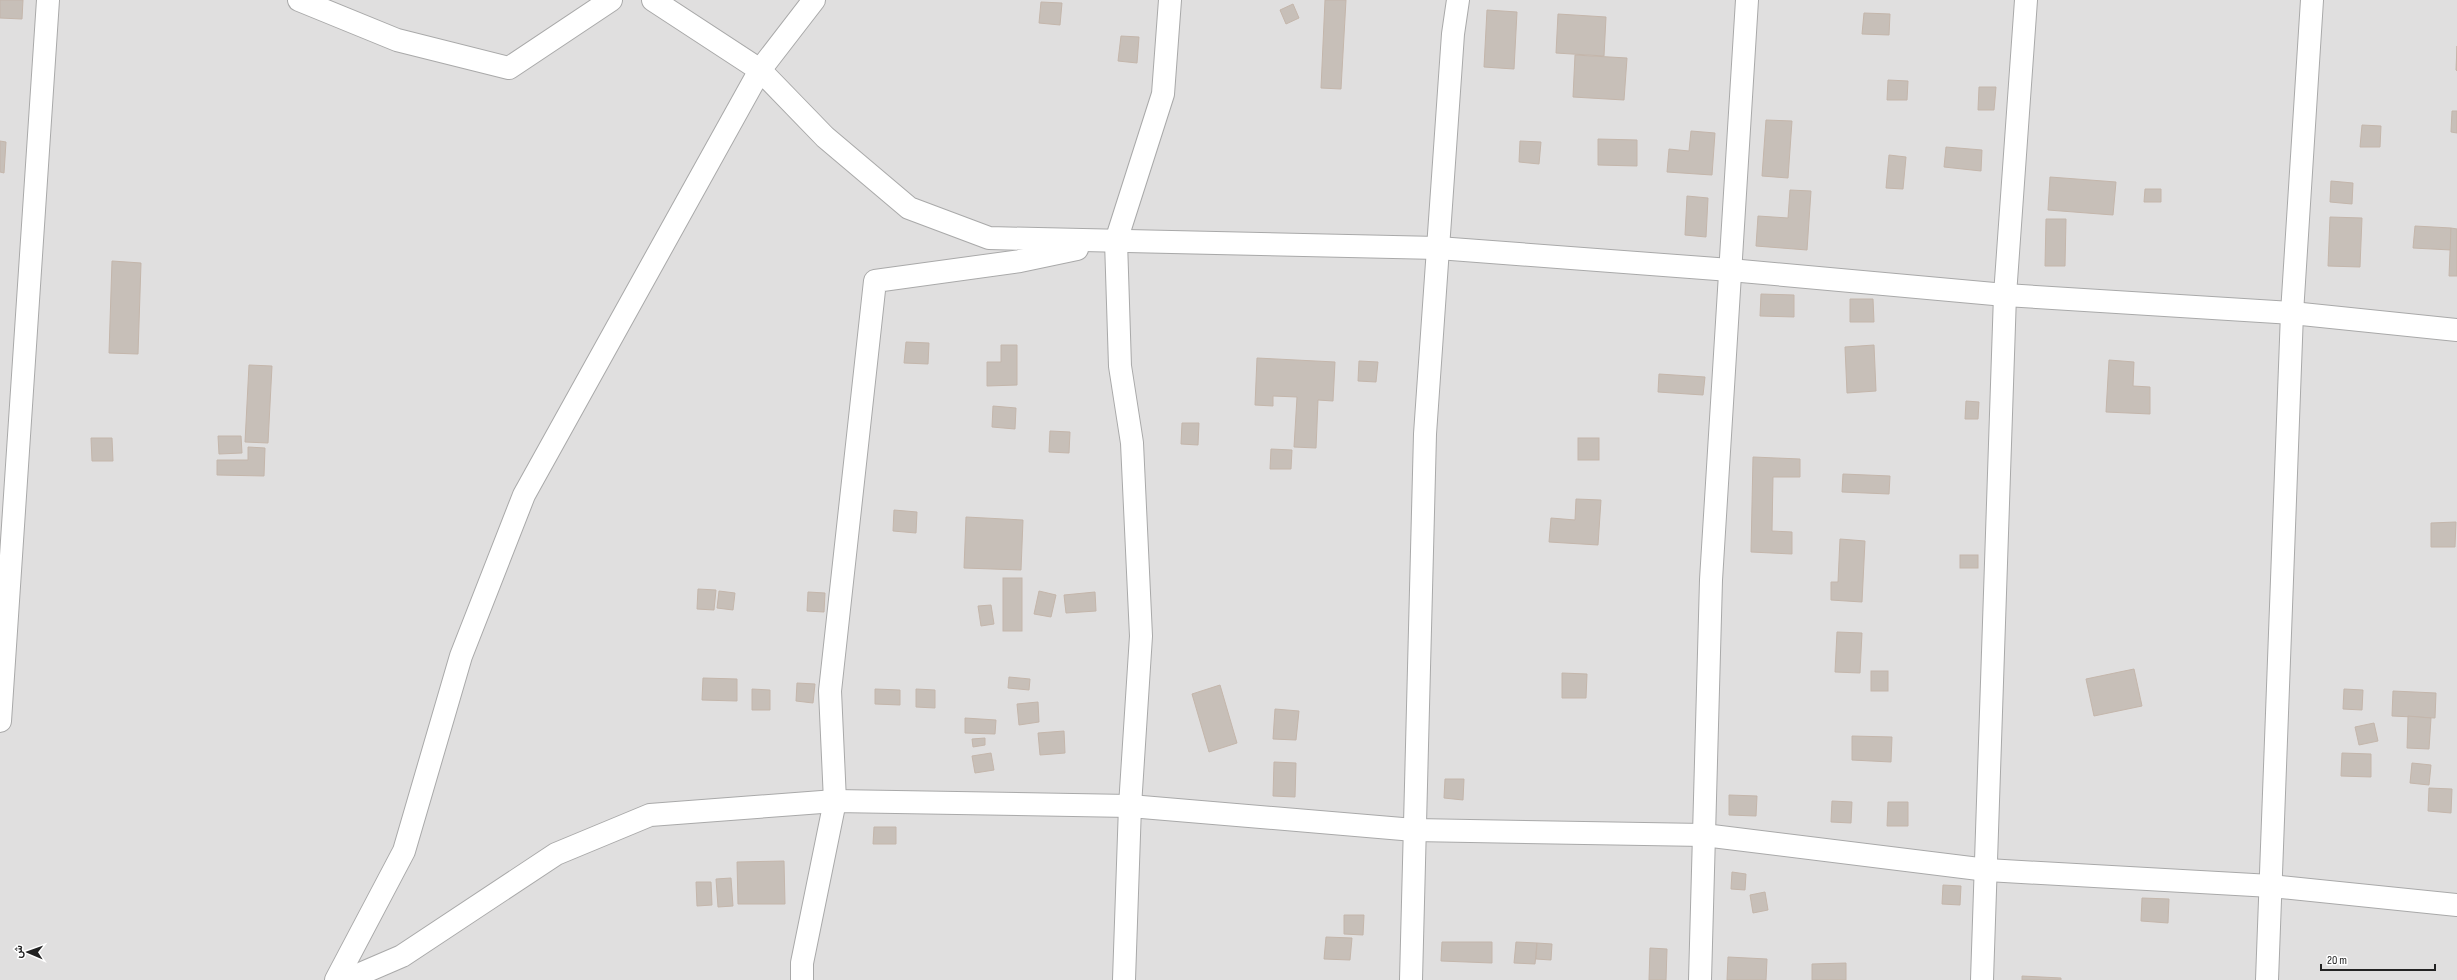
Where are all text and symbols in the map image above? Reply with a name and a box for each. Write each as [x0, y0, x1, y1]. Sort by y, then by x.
north arrow [8, 932, 48, 972]
text: ش [12, 945, 25, 959]
scale bar [2321, 946, 2435, 972]
text: 20 m [2327, 953, 2347, 968]

